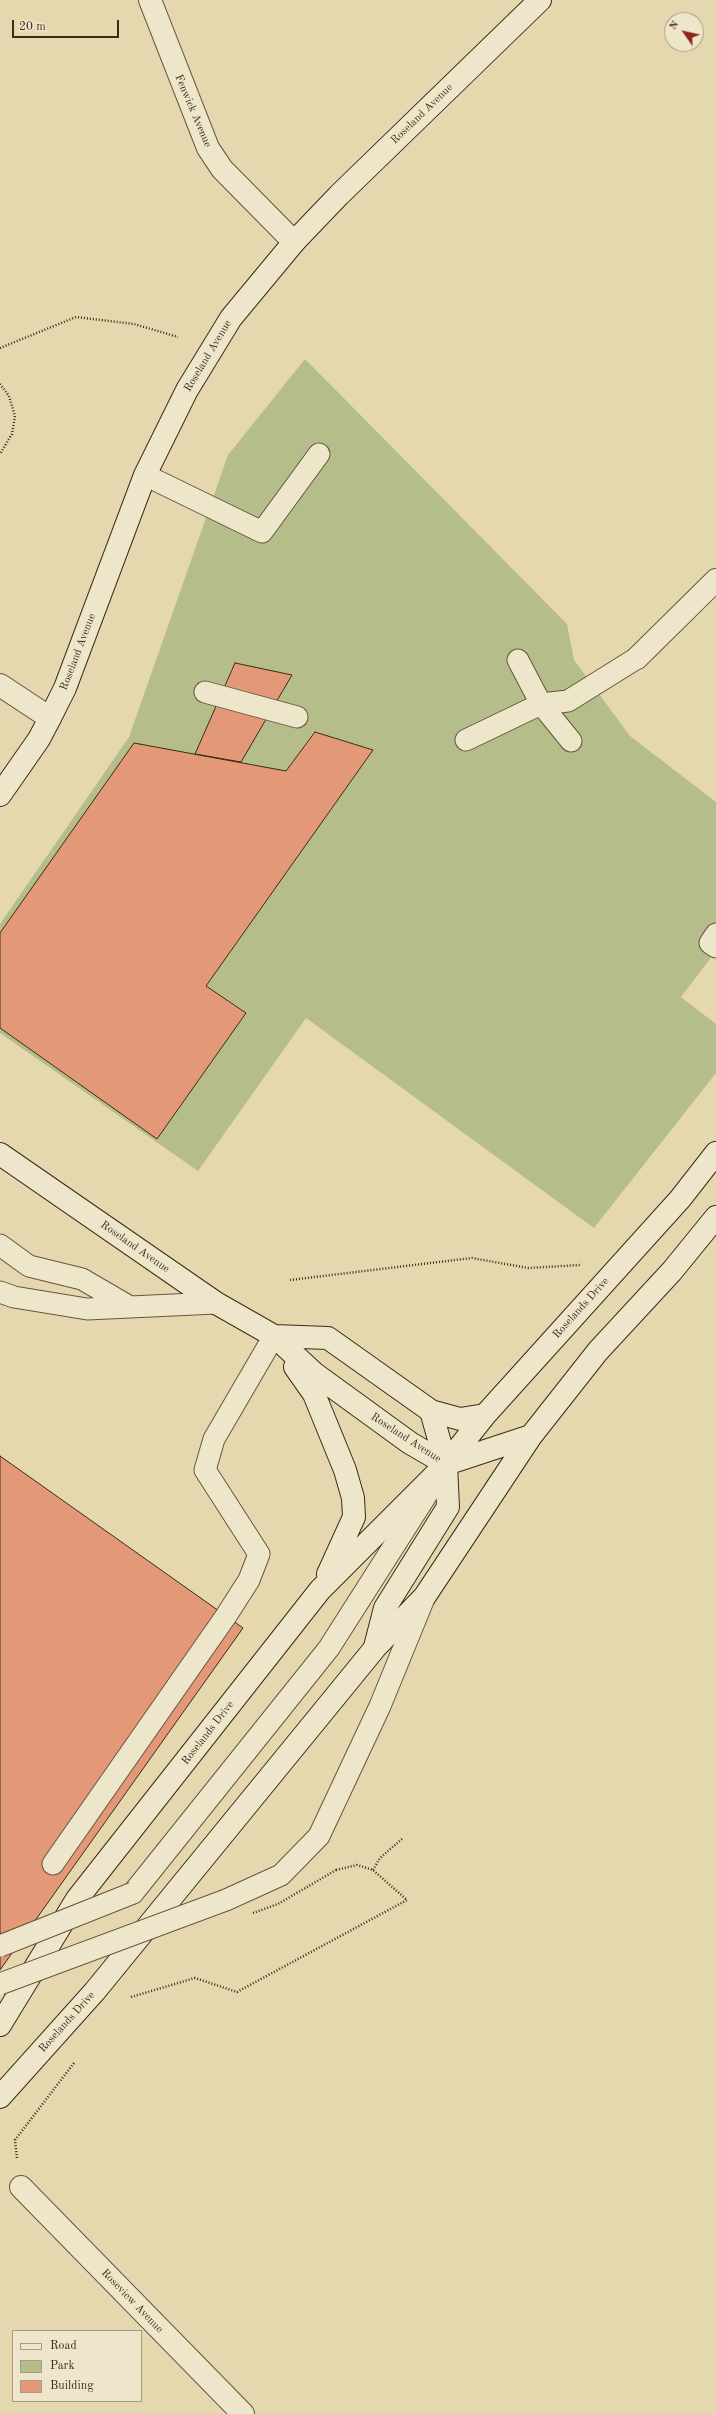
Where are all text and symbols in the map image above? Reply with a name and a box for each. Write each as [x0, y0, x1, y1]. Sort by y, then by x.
scale bar [14, 12, 121, 38]
north arrow [664, 12, 704, 52]
text: N [668, 19, 681, 32]
text: 20 m [19, 21, 46, 33]
street label: Fenwick Avenue [172, 73, 214, 149]
street label: Roseland Avenue [388, 81, 456, 147]
street label: Roseland Avenue [181, 318, 235, 394]
street label: Roseland Avenue [57, 612, 99, 692]
street label: Roseland Avenue [98, 1218, 172, 1276]
street label: Roselands Drive [550, 1275, 612, 1341]
street label: Roseland Avenue [368, 1410, 444, 1466]
street label: Roselands Drive [179, 1698, 237, 1768]
street label: Roselands Drive [36, 1989, 98, 2055]
street label: Roseview Avenue [98, 2266, 166, 2336]
legend [12, 2330, 142, 2402]
text: Road [50, 2340, 77, 2352]
text: Park [50, 2360, 75, 2372]
text: Building [50, 2380, 94, 2392]

